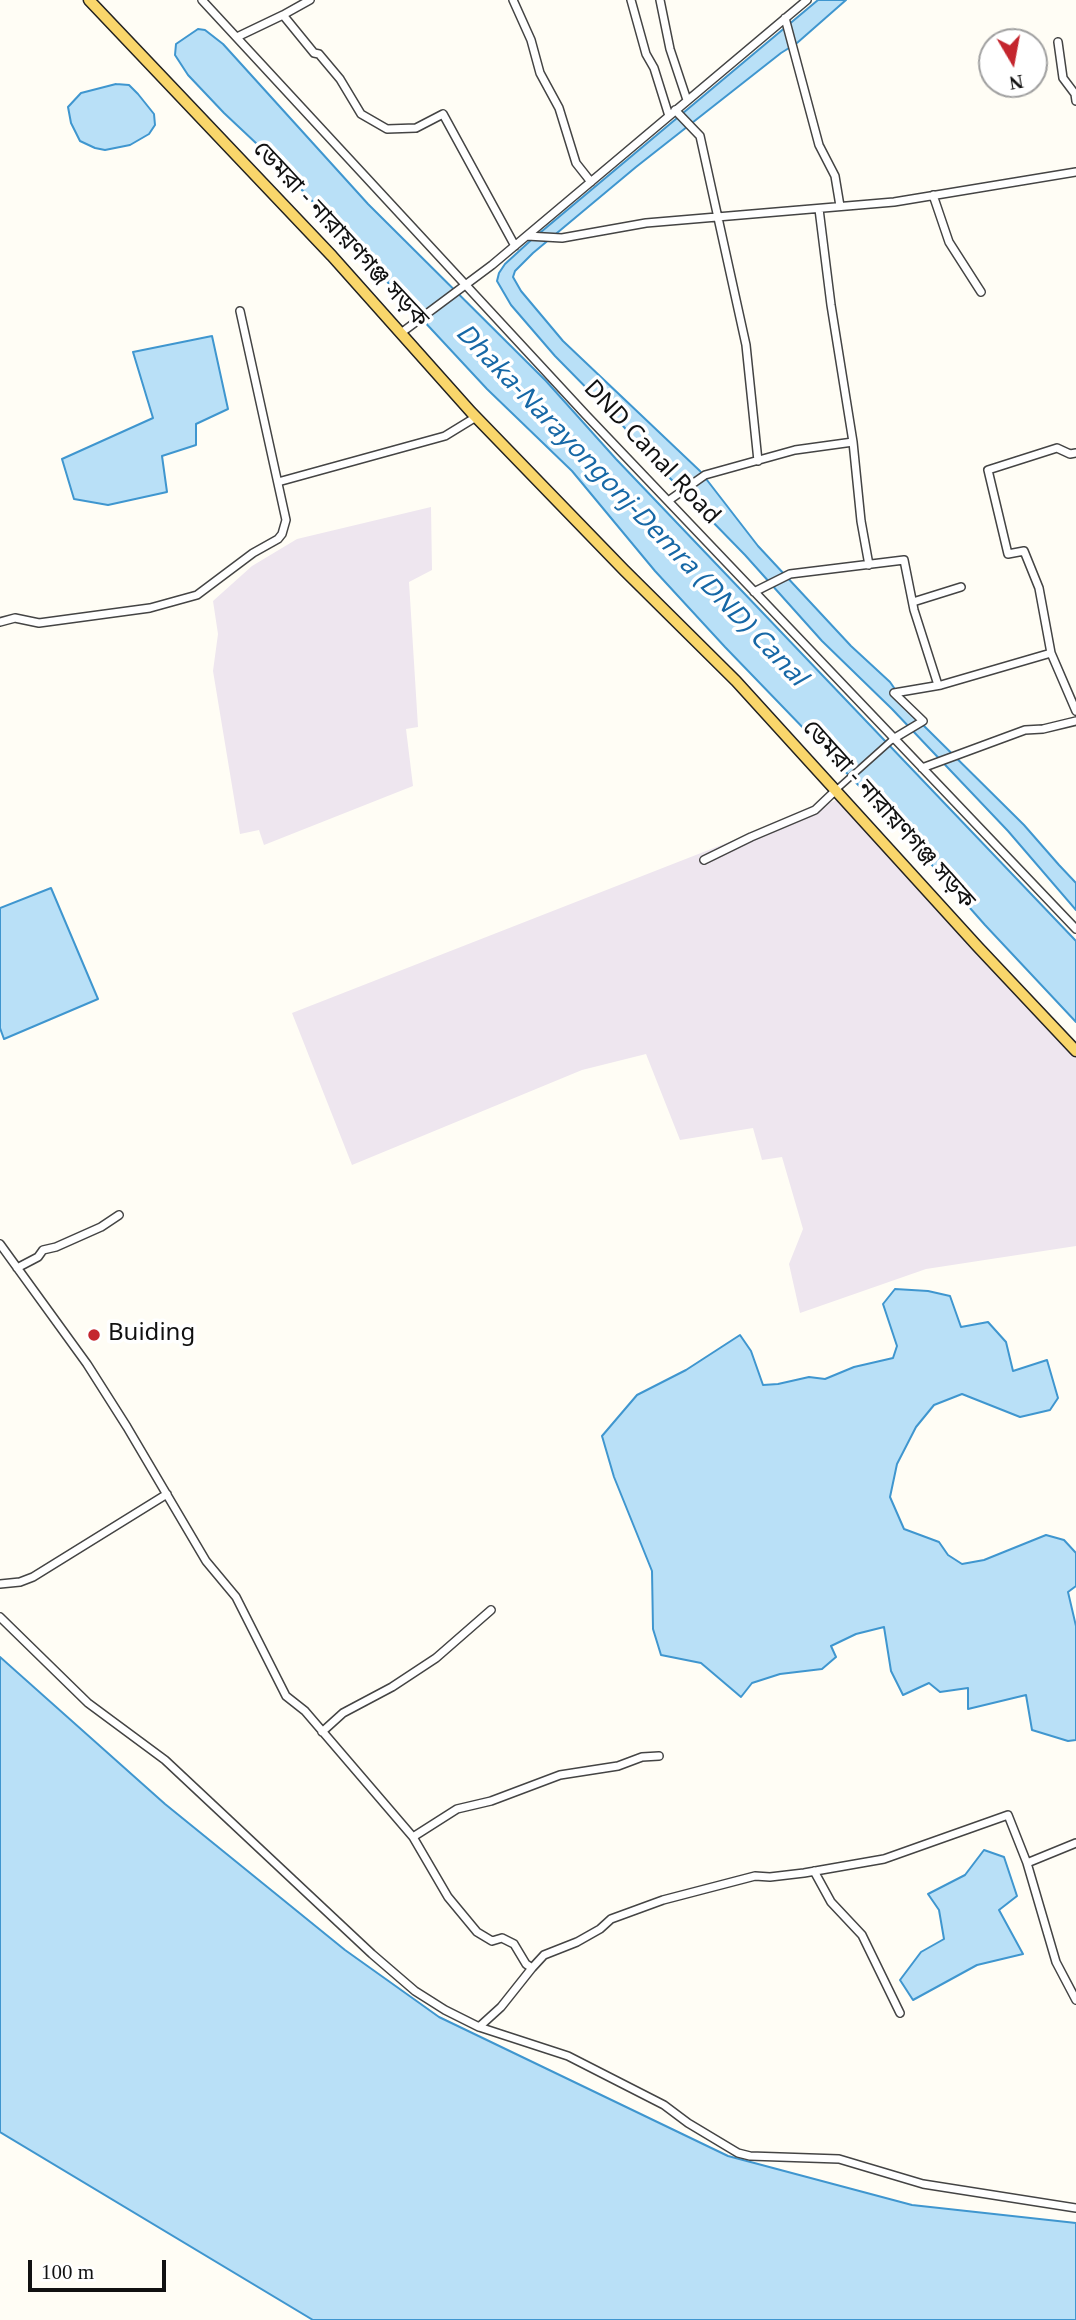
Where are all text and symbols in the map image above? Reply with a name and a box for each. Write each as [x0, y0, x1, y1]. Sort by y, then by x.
north arrow [978, 28, 1048, 98]
text: N [1008, 71, 1025, 94]
street label: ডেমরা - নারায়ণগঞ্জ সড়ক [245, 137, 433, 335]
water label: Dhaka-Narayongonj-Demra (DND) Canal [447, 319, 811, 695]
street label: DND Canal Road [576, 376, 724, 532]
street label: ডেমরা - নারায়ণগঞ্জ সড়ক [795, 716, 979, 916]
place label: Buiding [108, 1321, 195, 1349]
marker: Buiding [86, 1327, 102, 1343]
scale bar [32, 2246, 170, 2290]
text: 100 m [41, 2260, 94, 2284]

